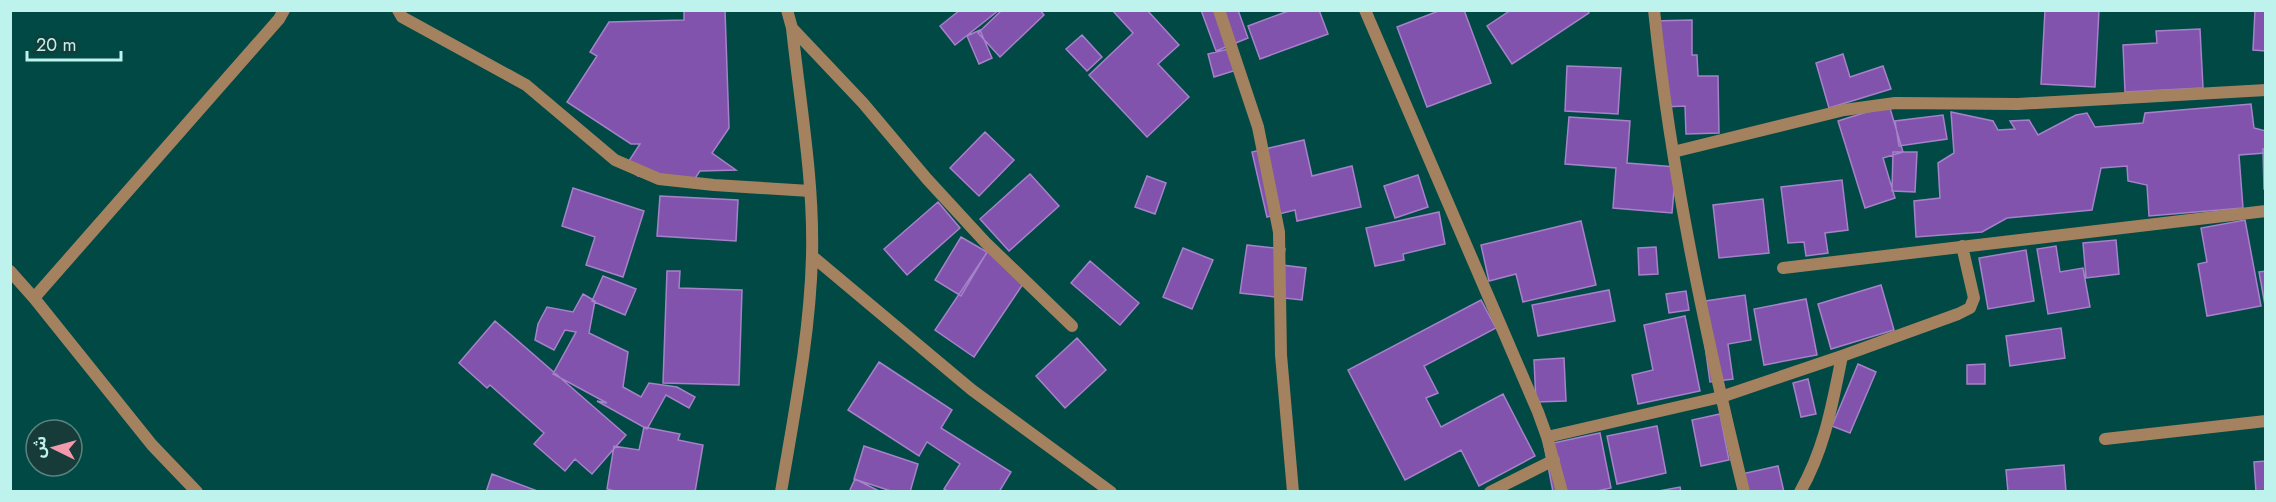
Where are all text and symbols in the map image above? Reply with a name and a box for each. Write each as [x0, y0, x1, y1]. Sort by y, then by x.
scale bar [27, 24, 122, 62]
text: 20 m [36, 32, 76, 58]
north arrow [24, 418, 84, 478]
text: ش [27, 435, 52, 459]

